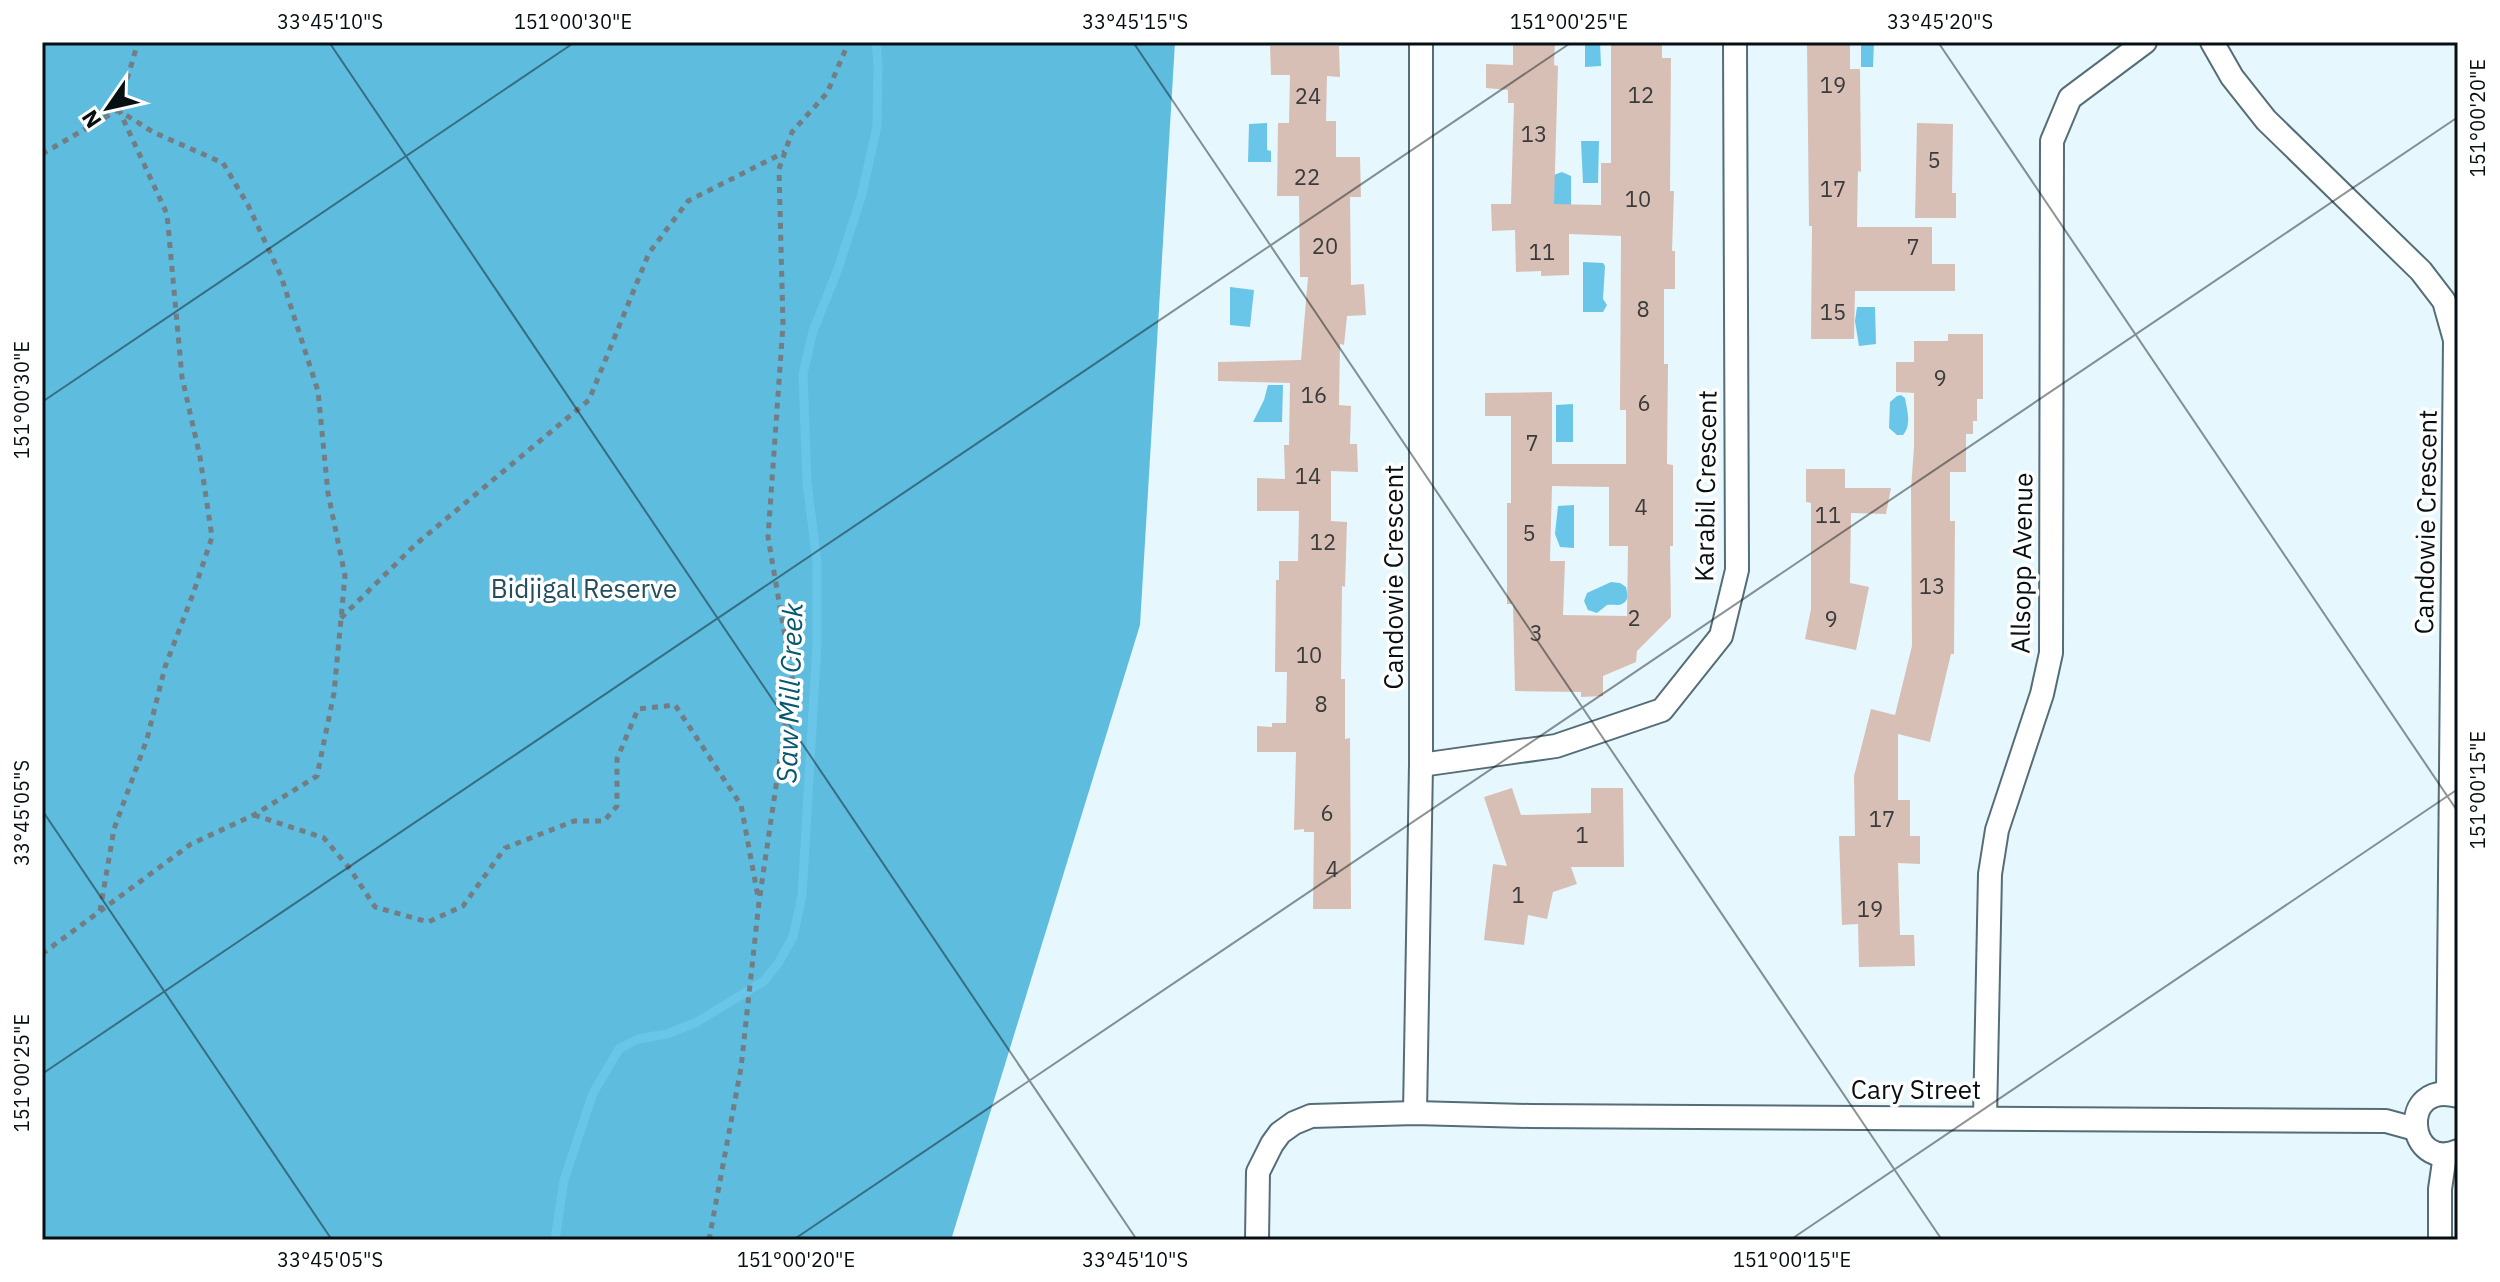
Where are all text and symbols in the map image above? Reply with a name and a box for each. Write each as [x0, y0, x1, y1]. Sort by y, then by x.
text: 33°45'10"S [277, 8, 383, 35]
text: 151°00'30"E [514, 8, 632, 35]
text: 33°45'15"S [1082, 8, 1188, 35]
text: 151°00'25"E [1510, 8, 1628, 35]
text: 33°45'20"S [1887, 8, 1993, 35]
text: 151°00'20"E [2464, 59, 2491, 177]
north arrow [68, 68, 148, 148]
house number: 19 [1820, 70, 1846, 99]
house number: 12 [1628, 80, 1654, 109]
house number: 24 [1295, 81, 1321, 110]
text: N [75, 105, 107, 134]
house number: 13 [1521, 119, 1547, 148]
house number: 5 [1927, 145, 1941, 174]
house number: 22 [1294, 162, 1320, 191]
house number: 17 [1820, 174, 1846, 203]
house number: 10 [1625, 184, 1651, 213]
house number: 20 [1312, 231, 1338, 260]
house number: 7 [1906, 232, 1920, 261]
house number: 11 [1529, 237, 1555, 266]
house number: 8 [1636, 294, 1650, 323]
house number: 15 [1820, 297, 1846, 326]
text: 151°00'30"E [8, 341, 35, 459]
house number: 9 [1933, 363, 1947, 392]
house number: 16 [1301, 380, 1327, 409]
house number: 6 [1637, 388, 1651, 417]
street label: Karabil Crescent [1686, 390, 1724, 582]
street label: Candowie Crescent [2406, 409, 2444, 635]
house number: 7 [1525, 428, 1539, 457]
house number: 14 [1295, 461, 1321, 490]
street label: Candowie Crescent [1376, 465, 1410, 689]
street label: Allsopp Avenue [2002, 472, 2040, 654]
house number: 4 [1634, 492, 1648, 521]
house number: 11 [1815, 500, 1841, 529]
house number: 5 [1522, 518, 1536, 547]
house number: 12 [1310, 527, 1336, 556]
park label: Bidjigal Reserve [491, 571, 677, 605]
house number: 13 [1919, 571, 1945, 600]
water label: Saw Mill Creek [767, 602, 811, 784]
house number: 2 [1627, 603, 1641, 632]
house number: 9 [1824, 604, 1838, 633]
house number: 3 [1529, 618, 1543, 647]
house number: 10 [1296, 640, 1322, 669]
house number: 8 [1314, 689, 1328, 718]
text: 151°00'15"E [2464, 731, 2491, 849]
text: 33°45'05"S [8, 760, 35, 866]
house number: 6 [1320, 798, 1334, 827]
house number: 17 [1869, 804, 1895, 833]
house number: 1 [1575, 820, 1589, 849]
house number: 4 [1325, 854, 1339, 883]
house number: 1 [1511, 880, 1525, 909]
house number: 19 [1857, 894, 1883, 923]
text: 151°00'25"E [8, 1014, 35, 1132]
street label: Cary Street [1851, 1072, 1981, 1106]
text: 33°45'05"S [277, 1246, 383, 1273]
text: 151°00'20"E [737, 1246, 855, 1273]
text: 33°45'10"S [1082, 1246, 1188, 1273]
text: 151°00'15"E [1733, 1246, 1851, 1273]

